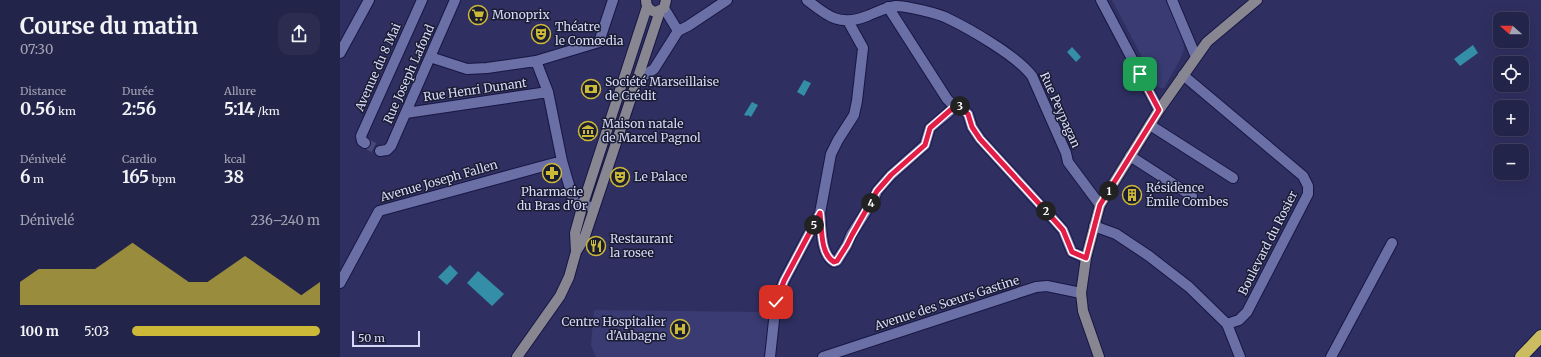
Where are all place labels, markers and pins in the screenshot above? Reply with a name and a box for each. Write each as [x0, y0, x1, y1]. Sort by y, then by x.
supermarket icon: Monoprix [467, 4, 489, 26]
place label: Monoprix [492, 7, 550, 22]
place label: Théatre le Comœdia [555, 19, 624, 48]
theatre icon: Théatre le Comœdia [530, 23, 552, 45]
pin [1123, 57, 1157, 91]
place label: Société Marseillaise de Crédit [605, 74, 719, 103]
bank icon: Société Marseillaise de Crédit [580, 78, 602, 100]
pin: 3 [950, 96, 970, 116]
place label: Maison natale de Marcel Pagnol [602, 116, 701, 145]
museum icon: Maison natale de Marcel Pagnol [577, 120, 599, 142]
pharmacy icon: Pharmacie du Bras d'Or [541, 162, 563, 184]
theatre icon: Le Palace [609, 166, 631, 188]
place label: Le Palace [634, 169, 687, 184]
place label: Résidence Émile Combes [1146, 180, 1229, 209]
pin: 1 [1099, 181, 1119, 201]
place label: Pharmacie du Bras d'Or [517, 184, 588, 213]
building icon: Résidence Émile Combes [1121, 184, 1143, 206]
pin: 4 [861, 193, 881, 213]
pin: 2 [1036, 201, 1056, 221]
pin: 5 [804, 215, 824, 235]
place label: Restaurant la rosee [610, 231, 673, 260]
restaurant icon: Restaurant la rosee [585, 235, 607, 257]
pin [759, 285, 793, 319]
place label: Centre Hospitalier d'Aubagne [562, 314, 667, 343]
hospital icon: Centre Hospitalier d'Aubagne [669, 318, 691, 340]

